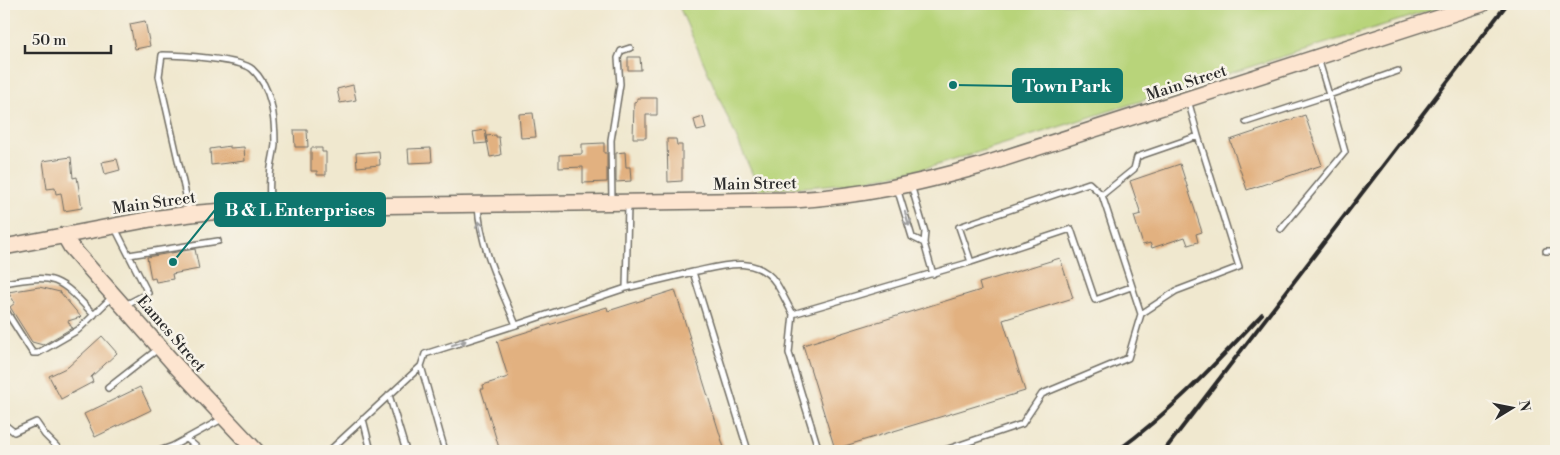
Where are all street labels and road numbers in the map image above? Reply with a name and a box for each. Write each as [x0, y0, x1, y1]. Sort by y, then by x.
street label: Main Street [1143, 60, 1230, 105]
street label: Main Street [713, 173, 797, 195]
street label: Main Street [111, 187, 197, 219]
street label: Eames Street [133, 291, 210, 376]

